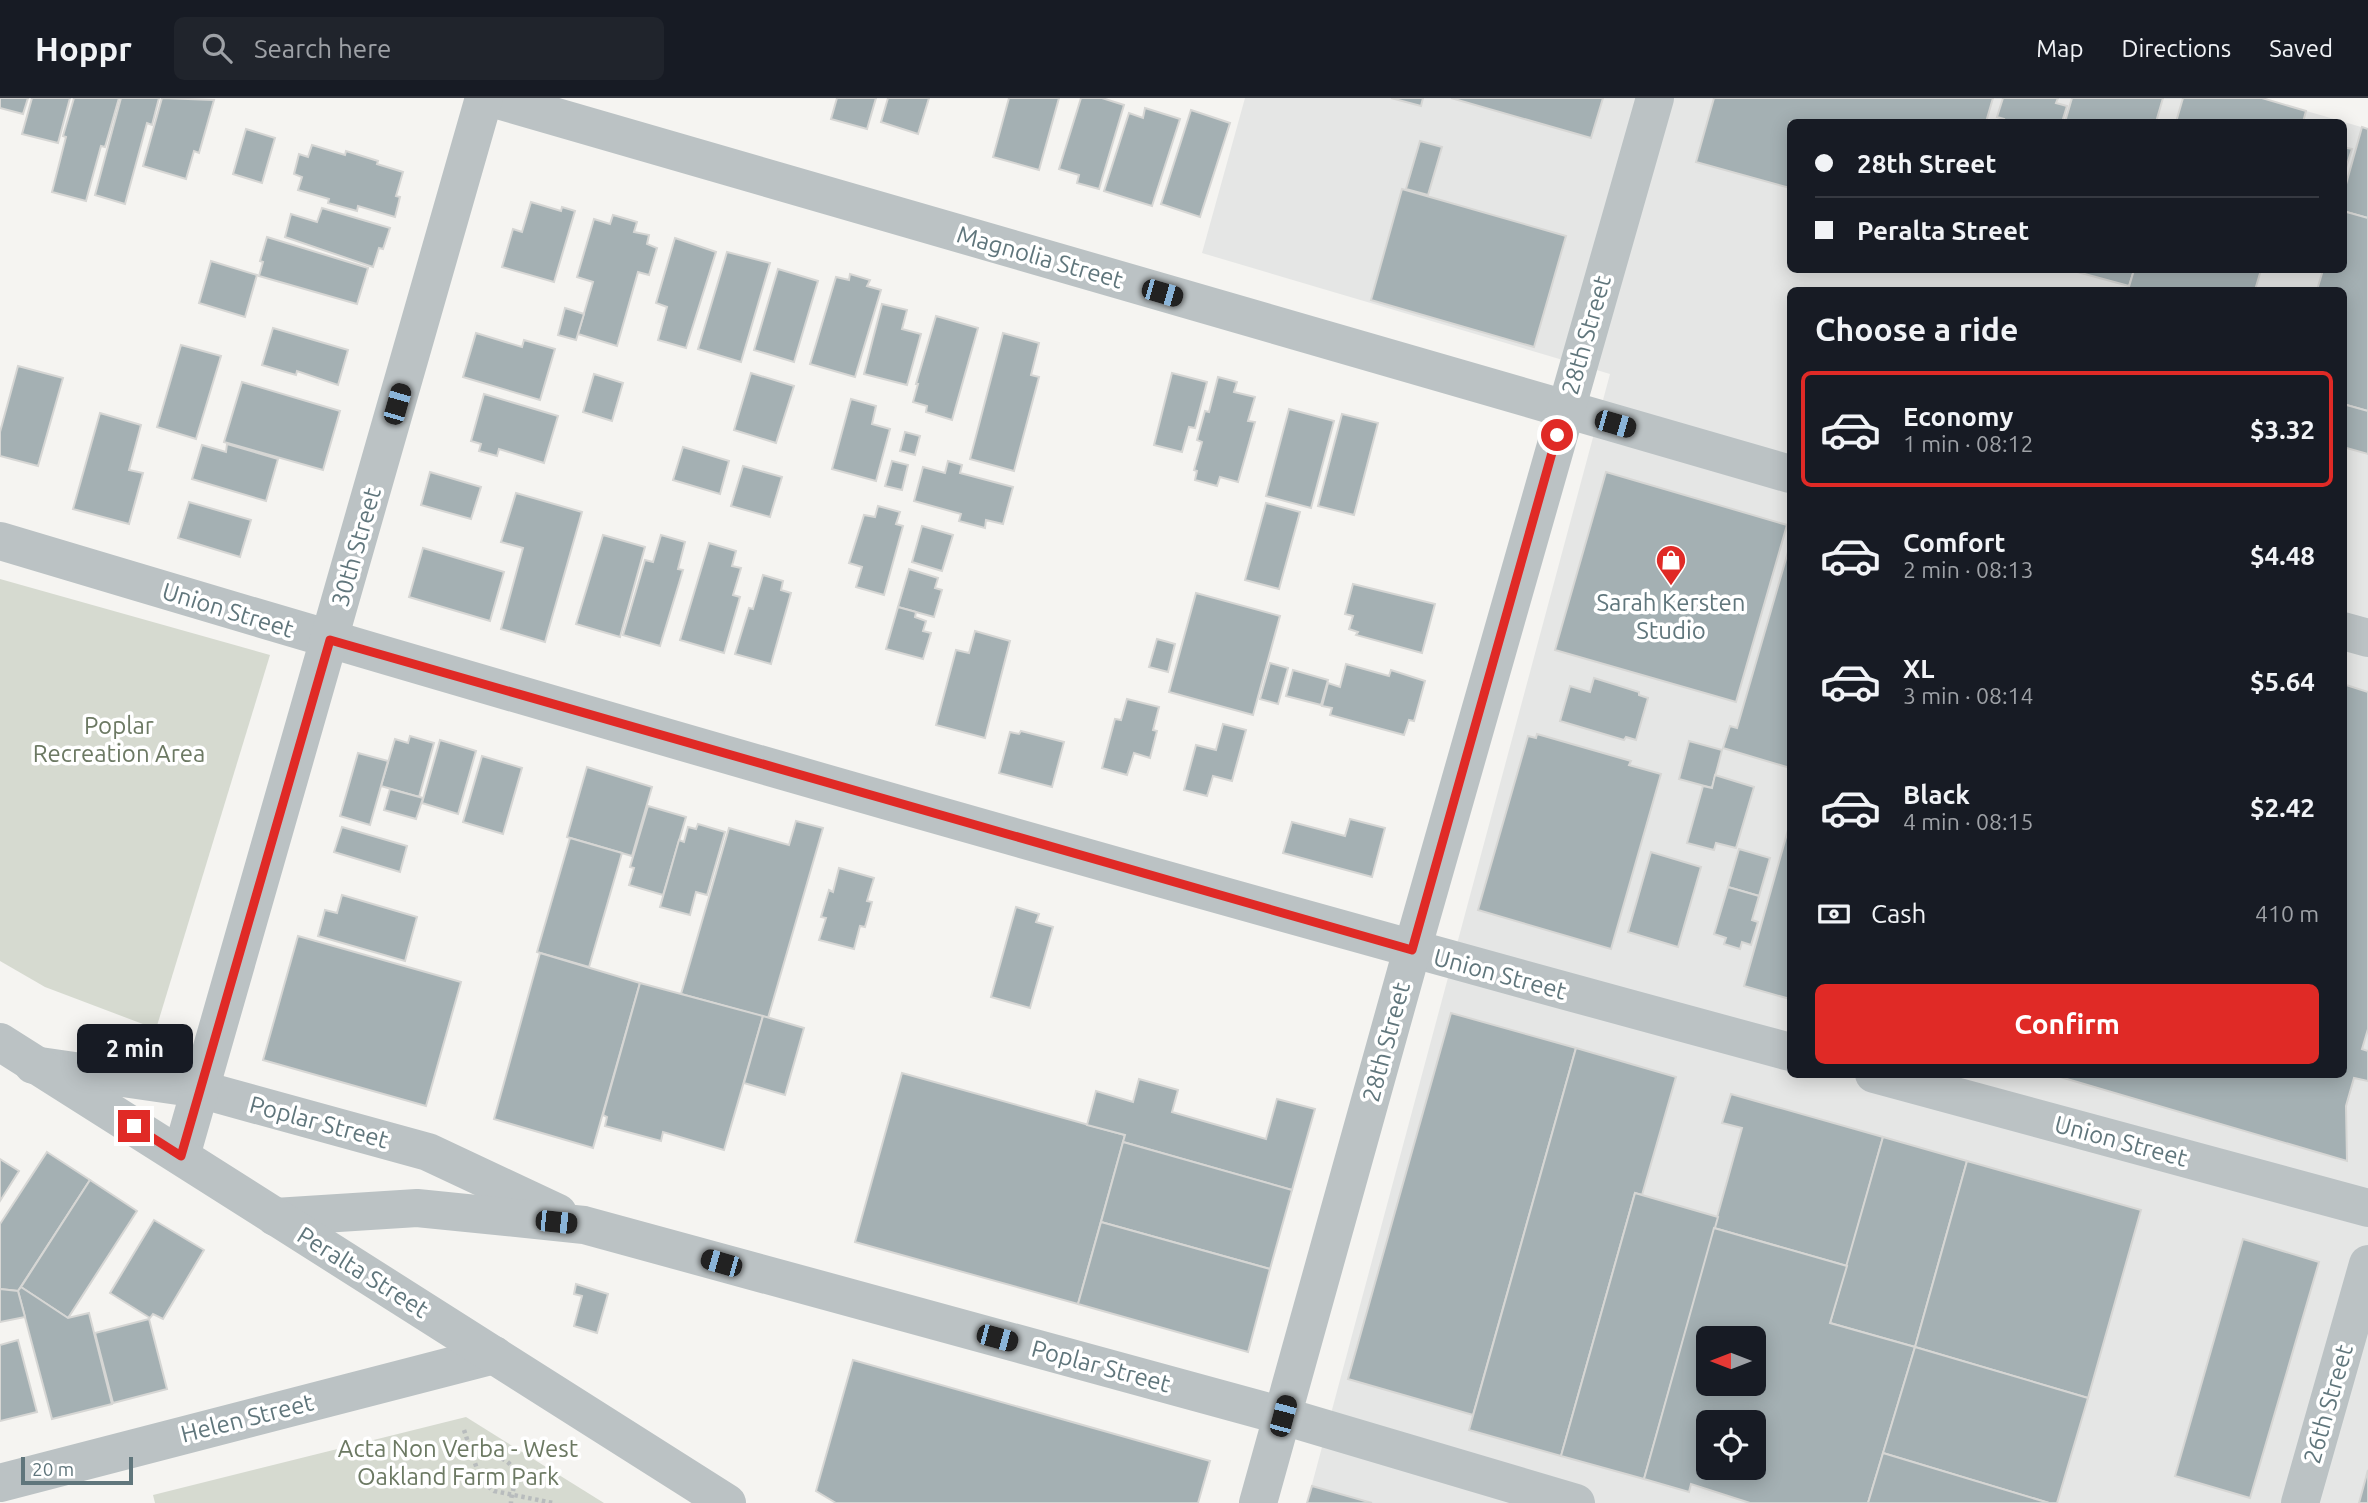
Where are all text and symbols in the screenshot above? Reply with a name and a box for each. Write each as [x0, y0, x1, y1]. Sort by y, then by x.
search box [174, 17, 664, 80]
icon: search [198, 29, 236, 67]
text: Hoppr [35, 30, 132, 67]
text: Search here [254, 34, 391, 63]
text: Map [2036, 35, 2083, 62]
text: Directions [2121, 35, 2231, 62]
text: Saved [2269, 35, 2333, 62]
text: 28th Street [1857, 149, 1997, 178]
text: Peralta Street [1857, 216, 2029, 245]
street label: Magnolia Street [954, 220, 1127, 294]
street label: 28th Street [1556, 272, 1616, 398]
car [1139, 277, 1186, 309]
text: Choose a ride [1815, 311, 2018, 347]
car [382, 381, 413, 427]
icon: car [1819, 398, 1882, 461]
text: Economy [1903, 402, 2013, 431]
car [1592, 408, 1639, 440]
text: $3.32 [2250, 415, 2315, 444]
route start [1541, 419, 1573, 451]
text: 1 min · 08:12 [1903, 431, 2034, 456]
street label: 30th Street [326, 484, 386, 610]
icon: car [1819, 524, 1882, 587]
text: Comfort [1903, 528, 2006, 557]
text: $4.48 [2250, 541, 2315, 570]
shop icon: Sarah Kersten Studio [1654, 543, 1688, 587]
text: 2 min · 08:13 [1903, 557, 2034, 582]
street label: Union Street [159, 577, 298, 643]
place label: Sarah Kersten Studio [1597, 589, 1745, 644]
icon: car [1819, 650, 1882, 713]
text: XL [1903, 654, 1934, 683]
text: $5.64 [2250, 667, 2315, 696]
text: 3 min · 08:14 [1903, 683, 2034, 708]
park label: Poplar Recreation Area [33, 712, 205, 767]
icon: car [1819, 776, 1882, 839]
text: Black [1903, 780, 1970, 809]
text: $2.42 [2250, 793, 2315, 822]
text: 4 min · 08:15 [1903, 809, 2034, 834]
icon: cash [1815, 895, 1853, 933]
text: Cash [1871, 899, 1926, 928]
text: 410 m [2255, 901, 2319, 926]
street label: Union Street [1431, 943, 1570, 1005]
street label: 28th Street [1357, 979, 1415, 1105]
button: Confirm [1815, 984, 2319, 1064]
callout: 2 min [76, 1024, 192, 1074]
text: 2 min [106, 1036, 164, 1061]
street label: Poplar Street [247, 1091, 392, 1154]
route end [118, 1110, 150, 1142]
street label: Union Street [2052, 1110, 2191, 1172]
car [535, 1209, 578, 1235]
street label: Peralta Street [293, 1221, 434, 1323]
car [698, 1247, 745, 1279]
car [974, 1322, 1021, 1354]
north arrow [1696, 1326, 1766, 1396]
map controls [1696, 1326, 1766, 1480]
street label: Poplar Street [1029, 1335, 1174, 1398]
street label: 26th Street [2298, 1341, 2358, 1467]
street label: Helen Street [178, 1388, 317, 1448]
car [1268, 1393, 1299, 1439]
button: locate [1696, 1410, 1766, 1480]
park label: Acta Non Verba - West Oakland Farm Park [338, 1435, 579, 1490]
scale bar [21, 1454, 133, 1486]
text: 20 m [32, 1458, 74, 1480]

